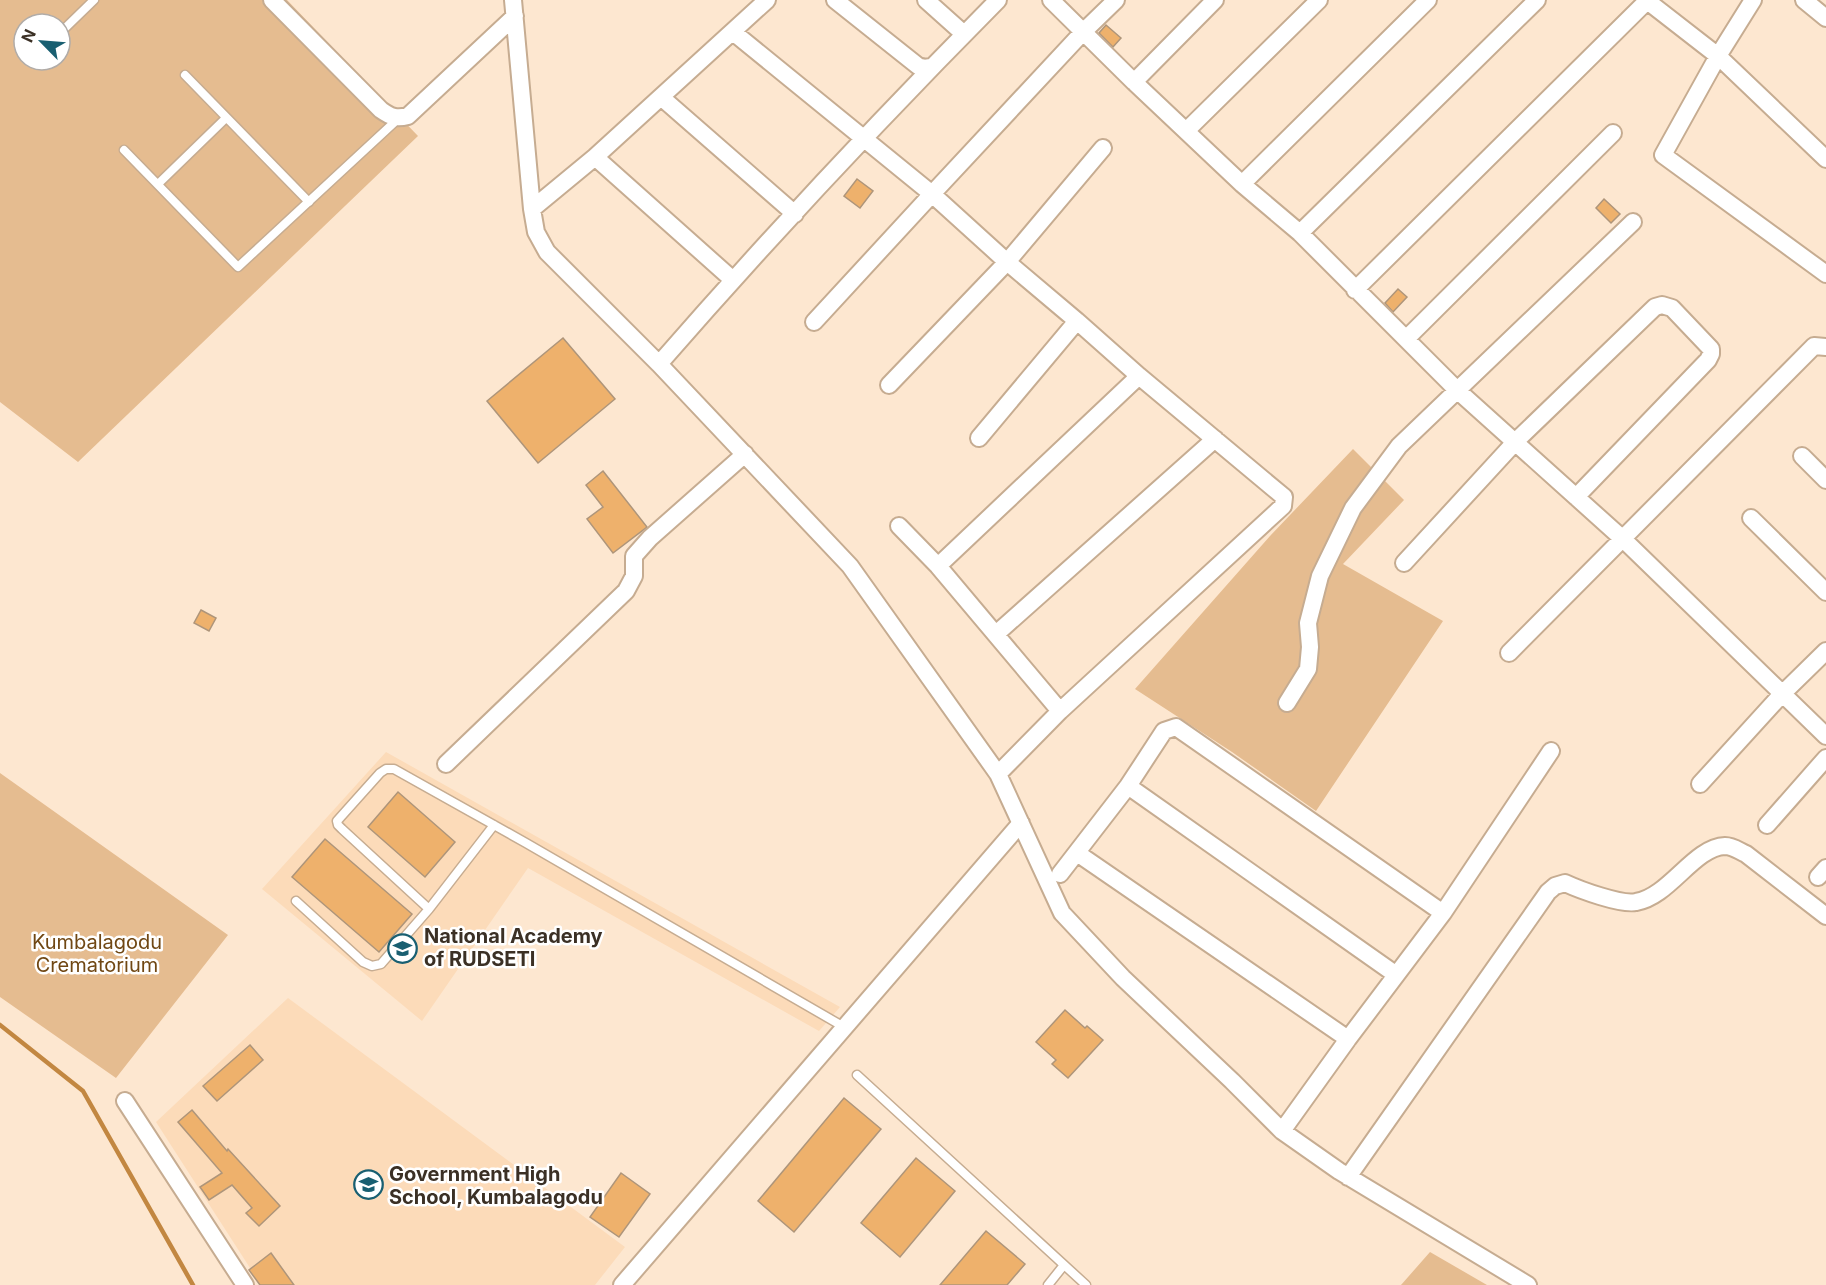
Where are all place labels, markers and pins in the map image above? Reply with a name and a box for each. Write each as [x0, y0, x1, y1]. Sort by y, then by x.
place label: National Academy of RUDSETI [424, 924, 603, 971]
school or university icon: National Academy of RUDSETI [387, 932, 419, 964]
place label: Government High School, Kumbalagodu [389, 1162, 603, 1209]
school or university icon: Government High School, Kumbalagodu [352, 1169, 384, 1201]

